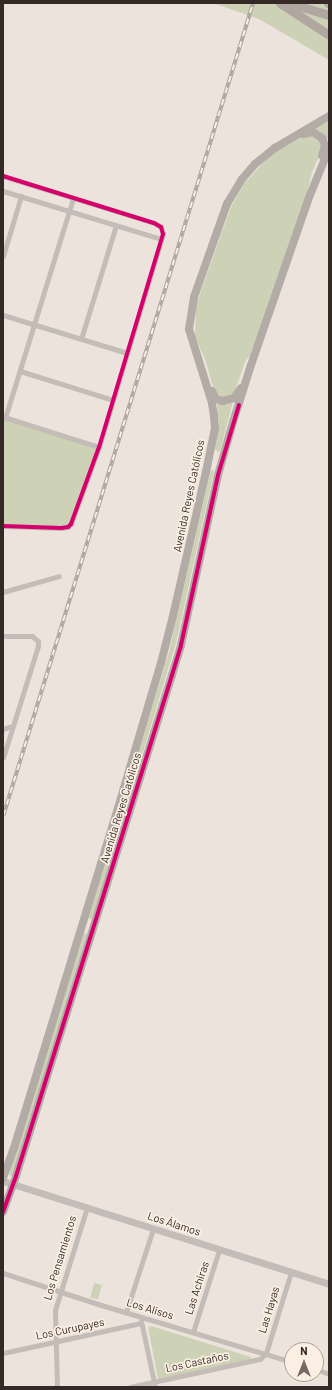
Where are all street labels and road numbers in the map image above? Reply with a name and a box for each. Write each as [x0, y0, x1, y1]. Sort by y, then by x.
street label: Avenida Reyes Católicos [171, 439, 207, 553]
street label: Avenida Reyes Católicos [98, 751, 144, 865]
street label: Los Álamos [146, 1209, 202, 1239]
street label: Los Pensamientos [41, 1214, 79, 1302]
street label: Las Achiras [182, 1260, 212, 1316]
street label: Las Hayas [256, 1285, 282, 1335]
street label: Los Alisos [125, 1296, 175, 1322]
street label: Los Curupayes [35, 1315, 105, 1343]
street label: Los Castaños [164, 1349, 230, 1375]

